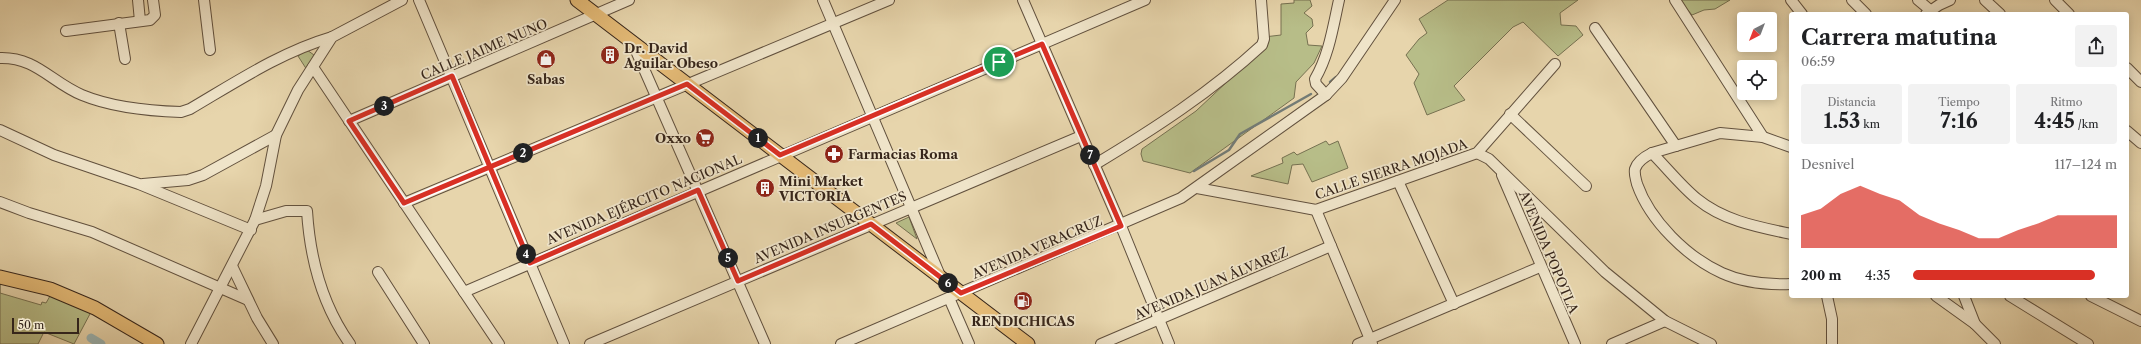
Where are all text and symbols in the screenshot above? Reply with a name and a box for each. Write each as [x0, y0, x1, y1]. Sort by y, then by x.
north arrow [1737, 12, 1777, 52]
map controls [1737, 12, 1777, 100]
street label: CALLE JAIME NUNO [418, 15, 550, 83]
text: Carrera matutina [1801, 24, 1997, 51]
button: share [2075, 25, 2117, 67]
place label: Dr. David Aguilar Obeso [623, 40, 718, 71]
building icon: Dr. David Aguilar Obeso [599, 44, 621, 66]
pin [982, 45, 1016, 79]
shop icon: Sabas [535, 48, 557, 70]
icon: arrive [988, 51, 1010, 73]
text: 06:59 [1801, 53, 1835, 69]
button: locate [1737, 60, 1777, 100]
place label: Sabas [527, 71, 565, 87]
text: Distancia [1827, 95, 1876, 109]
text: Tiempo [1938, 95, 1980, 109]
text: Ritmo [2050, 95, 2082, 109]
pin: 3 [374, 96, 394, 116]
text: 3 [381, 99, 387, 113]
text: 1.53 [1823, 109, 1860, 133]
text: 7:16 [1940, 109, 1978, 133]
text: 4:45 [2034, 109, 2075, 133]
text: km [1860, 117, 1880, 131]
text: /km [2075, 117, 2098, 131]
supermarket icon: Oxxo [694, 127, 716, 149]
pin: 1 [748, 128, 768, 148]
place label: Oxxo [655, 130, 691, 146]
text: 1 [756, 131, 760, 145]
street label: CALLE SIERRA MOJADA [1313, 135, 1470, 203]
pin: 2 [513, 143, 533, 163]
pharmacy icon: Farmacias Roma [823, 143, 845, 165]
pin: 7 [1080, 145, 1100, 165]
text: 2 [520, 146, 526, 160]
place label: Farmacias Roma [848, 146, 958, 162]
text: 7 [1087, 148, 1093, 162]
street label: AVENIDA EJÉRCITO NACIONAL [543, 150, 744, 248]
text: Desnivel [1801, 156, 1854, 172]
text: 117–124 m [2054, 156, 2117, 172]
place label: Mini Market VICTORIA [778, 173, 864, 204]
building icon: Mini Market VICTORIA [754, 177, 776, 199]
street label: AVENIDA INSURGENTES [750, 187, 909, 267]
street label: AVENIDA POPOTLA [1515, 187, 1582, 316]
street label: AVENIDA VERACRUZ [968, 212, 1105, 282]
street label: AVENIDA JUAN ÁLVAREZ [1131, 243, 1290, 323]
pin: 4 [516, 244, 536, 264]
text: 4 [523, 247, 529, 261]
pin: 5 [718, 248, 738, 268]
text: 5 [725, 251, 731, 265]
text: 200 m [1801, 267, 1841, 283]
text: 4:35 [1865, 267, 1890, 283]
pin: 6 [938, 273, 958, 293]
text: 6 [945, 276, 951, 290]
fuel station icon: RENDICHICAS [1012, 290, 1034, 312]
place label: RENDICHICAS [971, 313, 1075, 329]
scale bar [12, 316, 79, 335]
text: 50 m [18, 318, 44, 332]

